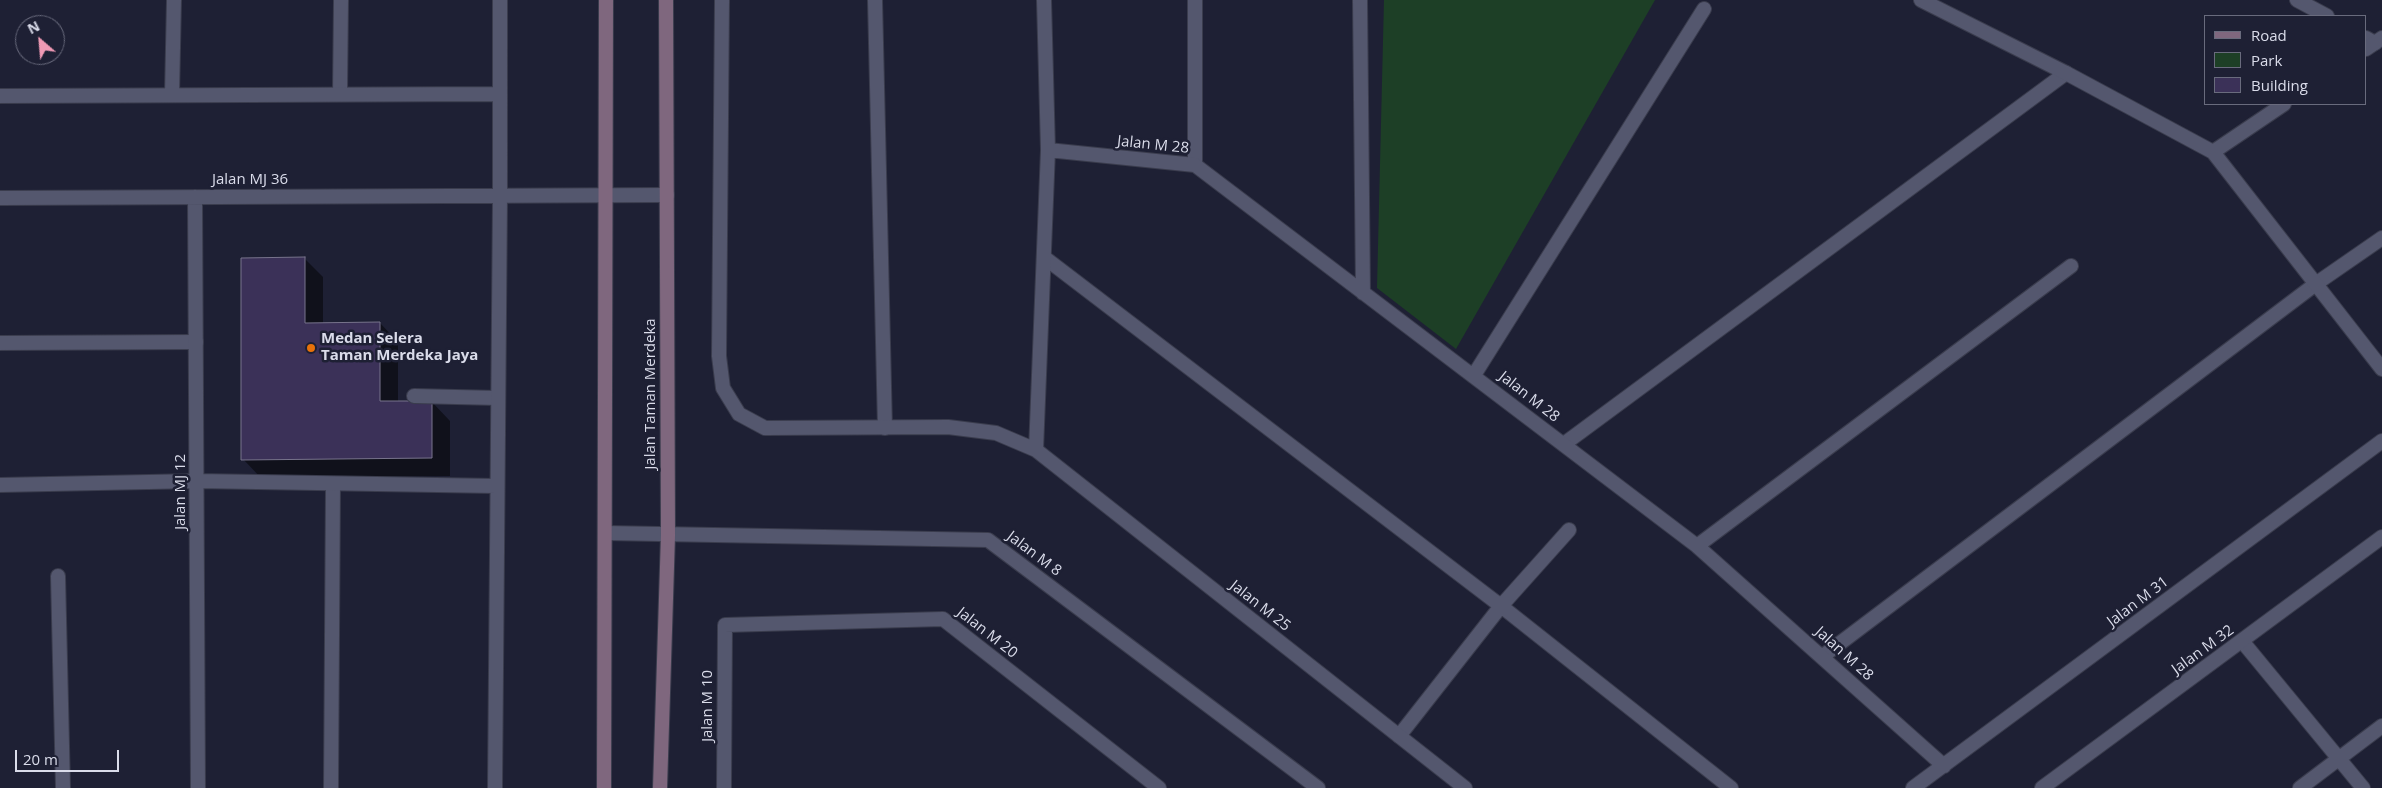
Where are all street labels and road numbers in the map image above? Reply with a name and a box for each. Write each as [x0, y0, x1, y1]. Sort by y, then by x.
street label: Jalan M 28 [1116, 132, 1190, 158]
street label: Jalan MJ 36 [212, 171, 288, 189]
street label: Jalan Taman Merdeka [642, 318, 660, 470]
street label: Jalan M 28 [1495, 368, 1563, 426]
street label: Jalan MJ 12 [172, 454, 190, 530]
street label: Jalan M 8 [1003, 528, 1065, 580]
street label: Jalan M 31 [2104, 573, 2172, 631]
street label: Jalan M 25 [1226, 577, 1294, 635]
street label: Jalan M 20 [953, 604, 1021, 662]
street label: Jalan M 32 [2169, 622, 2237, 678]
street label: Jalan M 28 [1811, 623, 1877, 685]
street label: Jalan M 10 [699, 670, 717, 742]

